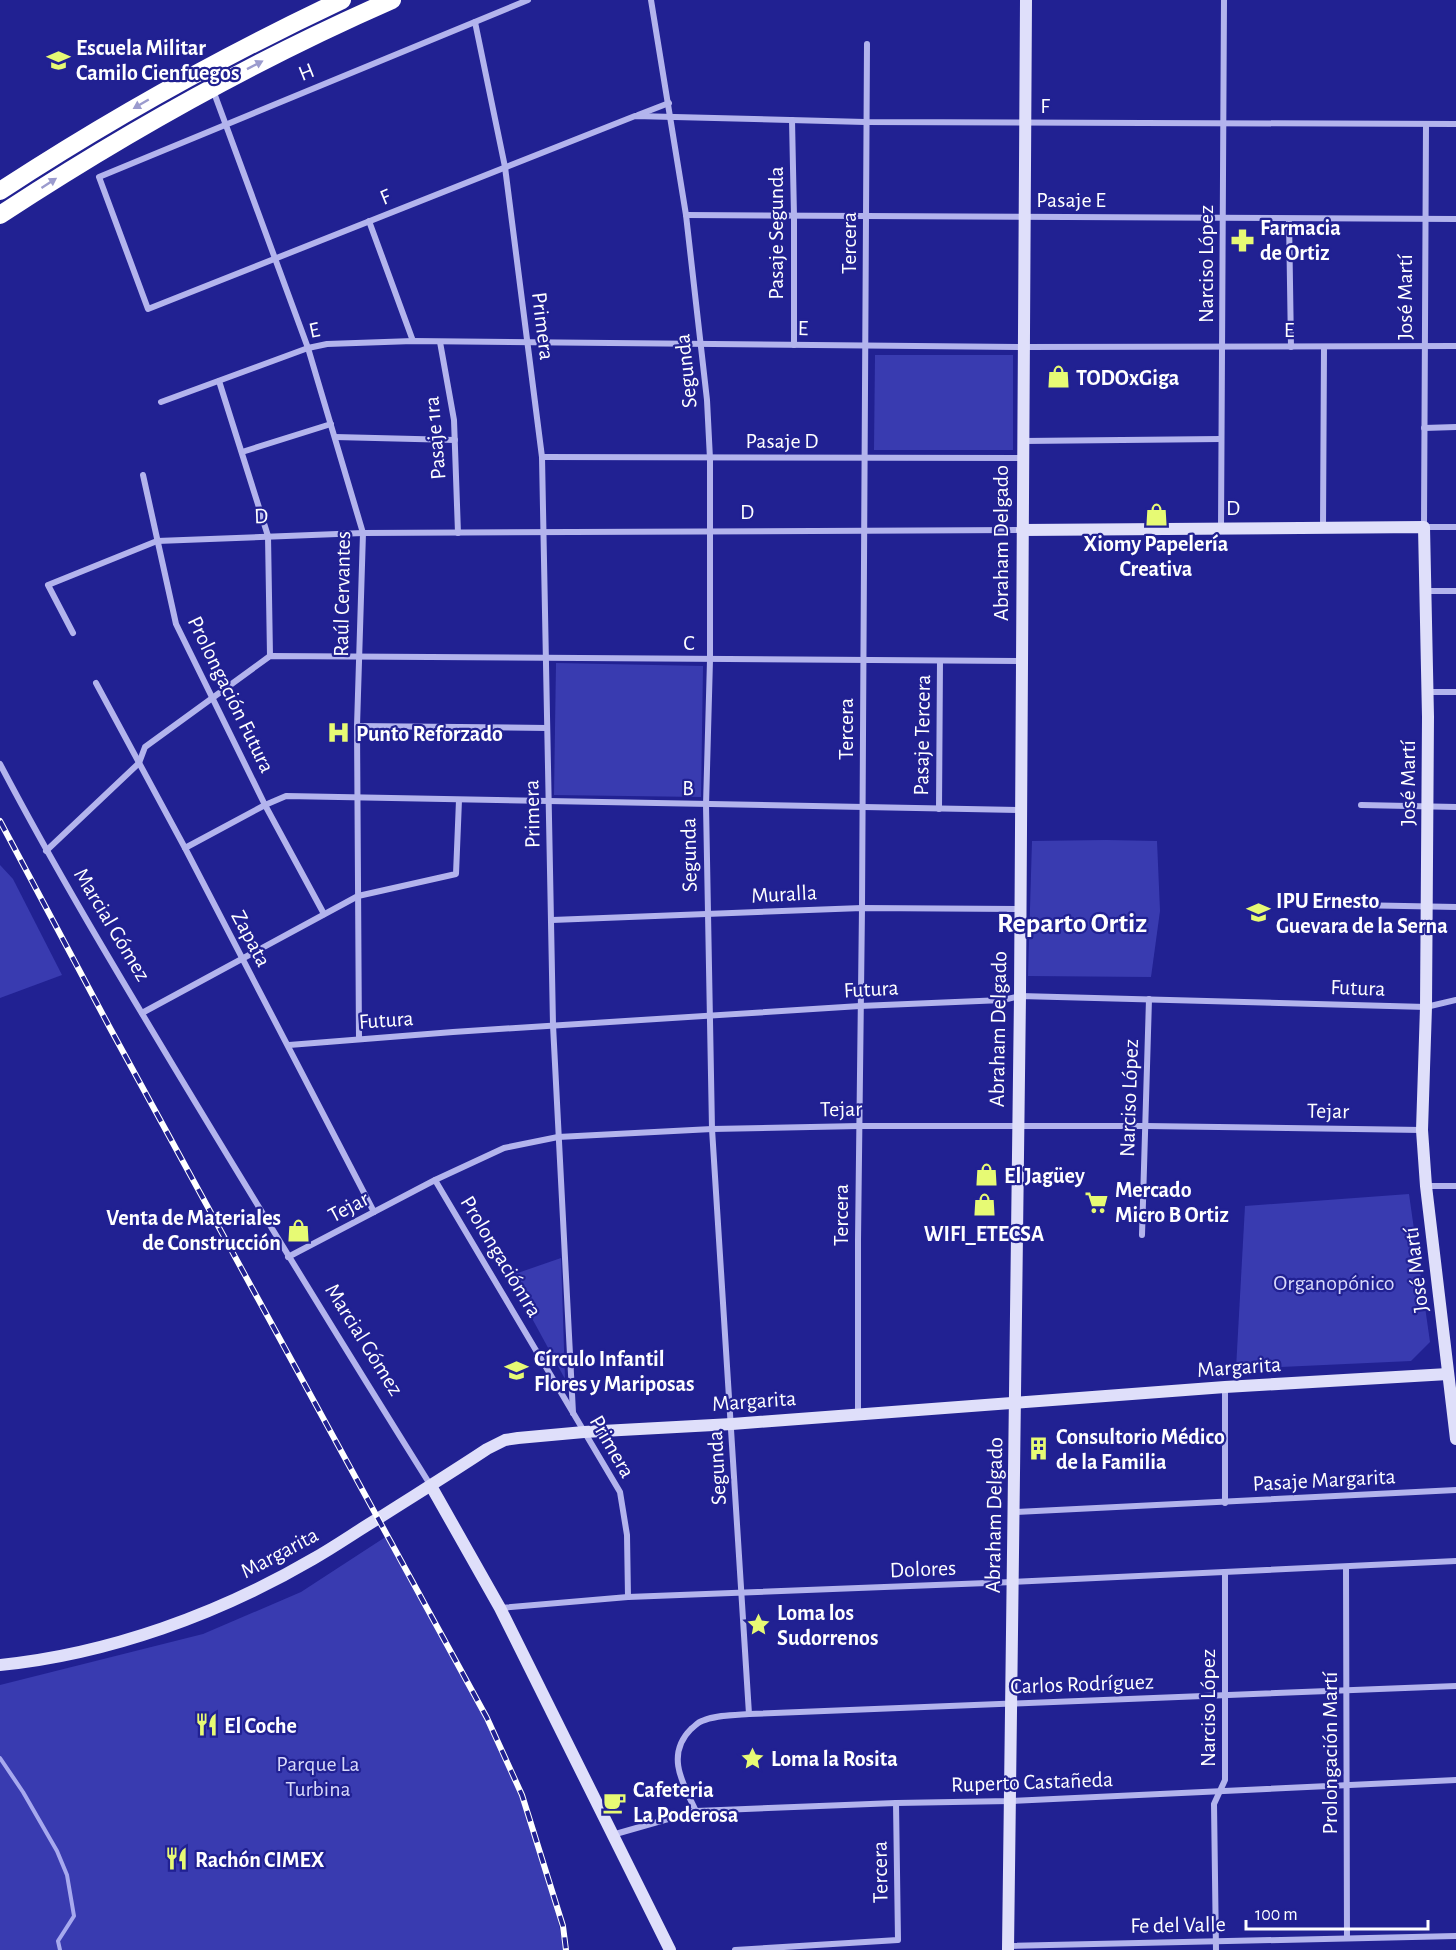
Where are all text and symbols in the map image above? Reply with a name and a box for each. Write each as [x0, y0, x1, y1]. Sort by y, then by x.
place label: Escuela Militar Camilo Cienfuegos [76, 37, 239, 84]
school or university icon: Escuela Militar Camilo Cienfuegos [45, 47, 71, 73]
street label: H [295, 59, 317, 85]
one-way arrow [246, 61, 263, 70]
street label: F [1040, 95, 1050, 117]
one-way arrow [132, 99, 149, 109]
street label: Pasaje Segunda [765, 166, 787, 300]
one-way arrow [41, 177, 57, 188]
street label: F [377, 185, 394, 209]
street label: Pasaje E [1036, 189, 1106, 211]
street label: Narciso López [1195, 205, 1217, 323]
street label: Tercera [838, 212, 860, 274]
place label: Farmacia de Ortiz [1260, 217, 1341, 264]
pharmacy icon: Farmacia de Ortiz [1229, 227, 1255, 253]
street label: José Martí [1394, 254, 1416, 340]
street label: Primera [528, 291, 558, 361]
street label: E [797, 317, 809, 339]
street label: E [307, 318, 322, 342]
street label: E [1284, 319, 1295, 341]
street label: Segunda [671, 333, 701, 409]
shop icon: TODOxGiga [1045, 364, 1071, 390]
place label: TODOxGiga [1076, 367, 1180, 389]
street label: Pasaje 1ra [420, 395, 450, 480]
street label: Pasaje D [745, 430, 819, 452]
street label: Abraham Delgado [990, 465, 1012, 621]
street label: D [1226, 497, 1240, 519]
street label: D [740, 501, 754, 523]
shop icon: Xiomy Papelería Creativa [1143, 501, 1169, 527]
street label: D [254, 505, 269, 527]
street label: Raúl Cervantes [330, 531, 354, 657]
place label: Xiomy Papelería Creativa [1084, 533, 1229, 580]
street label: Prolongación Futura [184, 613, 278, 776]
street label: C [683, 632, 695, 654]
street label: Pasaje Tercera [910, 674, 934, 796]
street label: Tercera [835, 698, 857, 760]
hospital icon: Punto Reforzado [325, 720, 351, 746]
place label: Punto Reforzado [356, 723, 503, 745]
street label: José Martí [1397, 740, 1419, 826]
street label: B [682, 777, 694, 799]
street label: Primera [520, 780, 544, 848]
street label: Segunda [677, 818, 701, 892]
street label: Marcial Gómez [70, 864, 154, 985]
street label: Muralla [751, 881, 818, 907]
place label: IPU Ernesto Guevara de la Serna [1276, 890, 1448, 937]
school or university icon: IPU Ernesto Guevara de la Serna [1245, 900, 1271, 926]
street label: Zapata [227, 907, 275, 970]
district label: Reparto Ortiz [997, 910, 1147, 938]
street label: Abraham Delgado [986, 951, 1010, 1107]
street label: Futura [1330, 976, 1386, 1000]
street label: Futura [843, 977, 899, 1001]
street label: Futura [358, 1007, 414, 1033]
street label: Narciso López [1116, 1039, 1142, 1157]
street label: Tejar [820, 1098, 862, 1120]
street label: Tejar [1307, 1100, 1349, 1122]
shop icon: El Jagüey [973, 1162, 999, 1188]
place label: El Jagüey [1004, 1165, 1085, 1188]
place label: Mercado Micro B Ortiz [1115, 1179, 1229, 1226]
street label: Tercera [830, 1184, 852, 1246]
street label: Tejar [325, 1187, 372, 1227]
supermarket icon: Mercado Micro B Ortiz [1084, 1189, 1110, 1215]
shop icon: WIFI_ETECSA [971, 1191, 997, 1217]
street label: Prolongación1ra [456, 1192, 546, 1321]
place label: Venta de Materiales de Construcción [106, 1207, 281, 1254]
shop icon: Venta de Materiales de Construcción [286, 1217, 312, 1243]
place label: WIFI_ETECSA [924, 1223, 1044, 1245]
street label: José Martí [1400, 1225, 1432, 1314]
park label: Organopónico [1273, 1272, 1395, 1294]
street label: Marcial Gómez [321, 1280, 407, 1399]
place label: Círculo Infantil Flores y Mariposas [534, 1348, 695, 1396]
street label: Margarita [1196, 1353, 1282, 1381]
school or university icon: Círculo Infantil Flores y Mariposas [503, 1358, 529, 1384]
street label: Margarita [711, 1387, 797, 1415]
street label: Primera [586, 1411, 639, 1482]
place label: Consultorio Médico de la Familia [1056, 1426, 1225, 1473]
street label: Segunda [704, 1430, 730, 1506]
building icon: Consultorio Médico de la Familia [1025, 1436, 1051, 1462]
street label: Abraham Delgado [982, 1437, 1006, 1593]
street label: Pasaje Margarita [1252, 1465, 1396, 1495]
street label: Margarita [237, 1523, 322, 1582]
street label: Dolores [889, 1557, 957, 1581]
place label: Loma los Sudorrenos [777, 1602, 878, 1649]
place icon: Loma los Sudorrenos [746, 1612, 772, 1638]
street label: Narciso López [1197, 1649, 1219, 1767]
street label: Carlos Rodríguez [1010, 1670, 1154, 1698]
street label: Prolongación Martí [1319, 1671, 1341, 1834]
restaurant icon: El Coche [193, 1712, 219, 1738]
place label: El Coche [224, 1715, 297, 1737]
place icon: Loma la Rosita [740, 1745, 766, 1771]
place label: Loma la Rosita [771, 1748, 898, 1770]
park label: Parque La Turbina [276, 1753, 360, 1800]
street label: Ruperto Castañeda [951, 1768, 1114, 1796]
place label: Cafeteria La Poderosa [633, 1779, 739, 1826]
cafe icon: Cafeteria La Poderosa [602, 1789, 628, 1815]
street label: Tercera [868, 1841, 892, 1903]
restaurant icon: Rachón CIMEX [164, 1846, 190, 1872]
place label: Rachón CIMEX [195, 1849, 325, 1871]
scale bar [1246, 1893, 1428, 1931]
text: 100 m [1255, 1906, 1298, 1924]
street label: Fe del Valle [1130, 1913, 1226, 1937]

